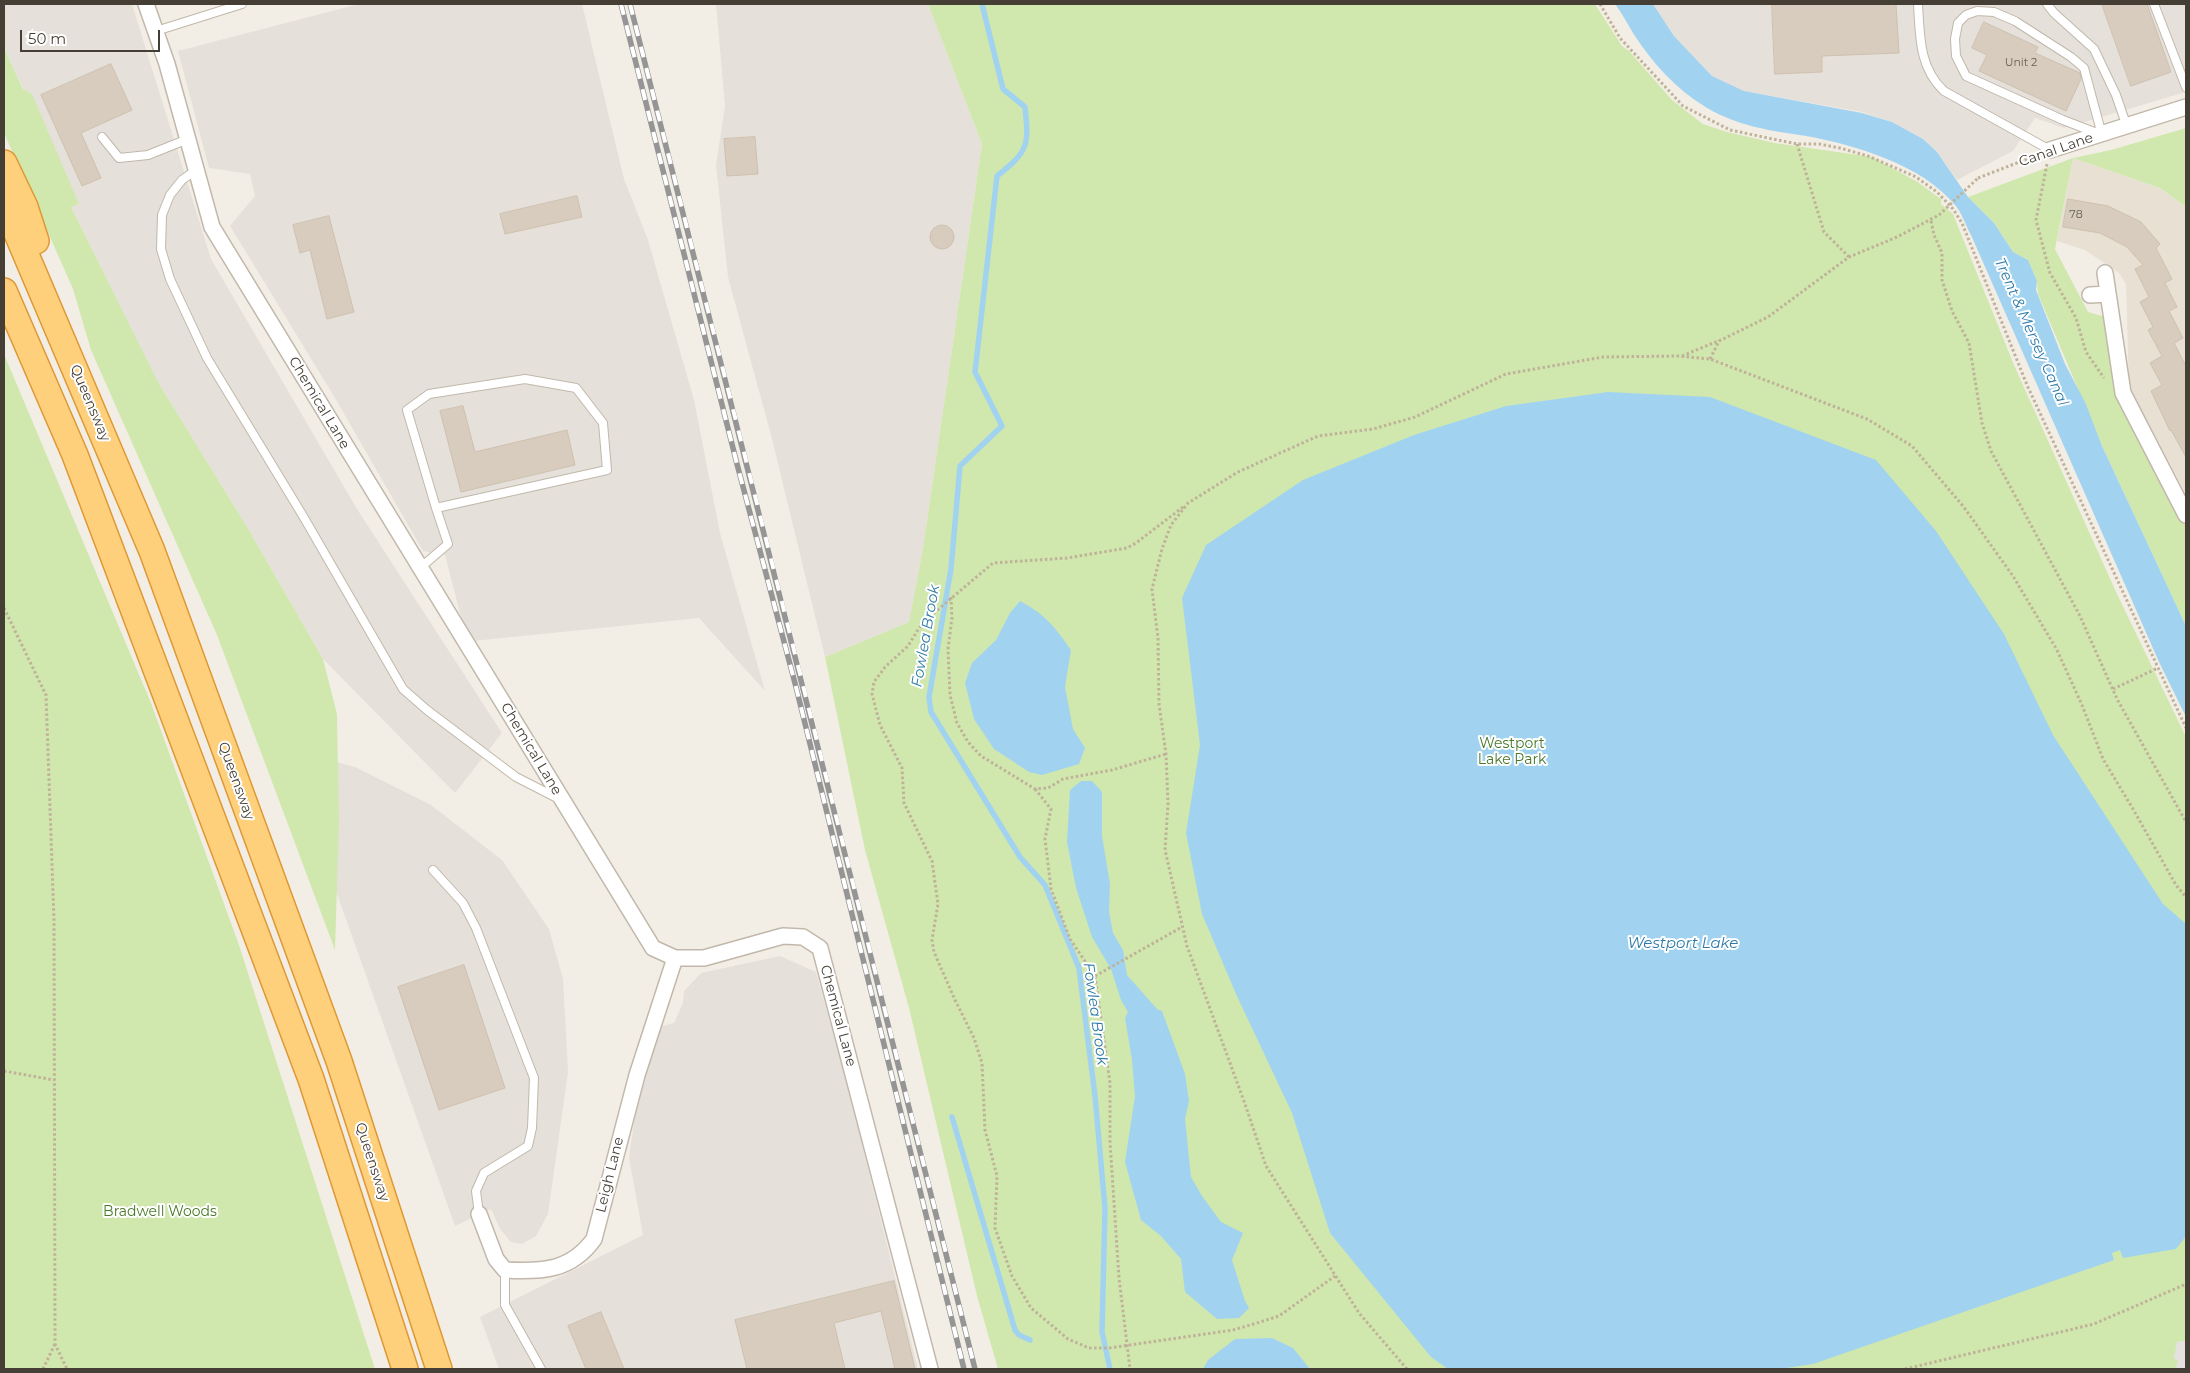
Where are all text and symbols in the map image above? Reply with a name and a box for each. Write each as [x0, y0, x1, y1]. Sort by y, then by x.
scale bar [22, 20, 162, 52]
text: 50 m [28, 29, 66, 48]
house number: Unit 2 [2005, 56, 2037, 70]
street label: Canal Lane [2017, 129, 2095, 171]
house number: 78 [2069, 208, 2083, 222]
water label: Trent & Mersey Canal [1990, 255, 2072, 409]
street label: Chemical Lane [285, 354, 353, 452]
street label: Queensway [66, 362, 114, 444]
water label: Fowlea Brook [908, 583, 944, 689]
street label: Chemical Lane [497, 700, 565, 798]
park label: Westport Lake Park [1478, 736, 1546, 769]
street label: Queensway [214, 740, 258, 822]
water label: Westport Lake [1628, 935, 1738, 953]
water label: Fowlea Brook [1079, 961, 1111, 1067]
street label: Chemical Lane [816, 963, 860, 1069]
street label: Queensway [351, 1120, 393, 1204]
street label: Leigh Lane [592, 1135, 628, 1215]
park label: Bradwell Woods [103, 1204, 217, 1220]

